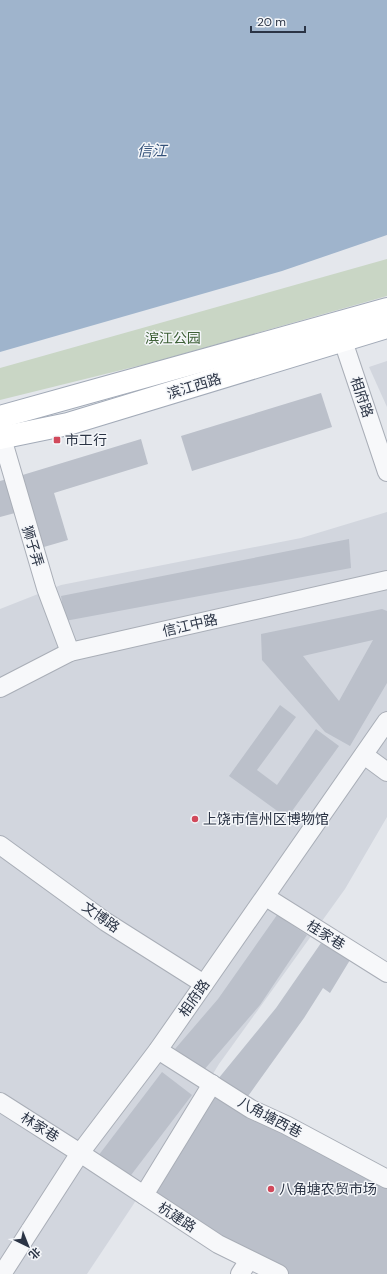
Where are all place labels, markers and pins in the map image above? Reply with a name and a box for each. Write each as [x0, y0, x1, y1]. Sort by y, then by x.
place label: 市工行 [65, 431, 107, 449]
marker: 市工行 [52, 435, 62, 445]
place label: 上饶市信州区博物馆 [203, 810, 329, 828]
marker: 上饶市信州区博物馆 [190, 814, 200, 824]
place label: 八角塘农贸市场 [279, 1180, 377, 1198]
marker: 八角塘农贸市场 [266, 1184, 276, 1194]

